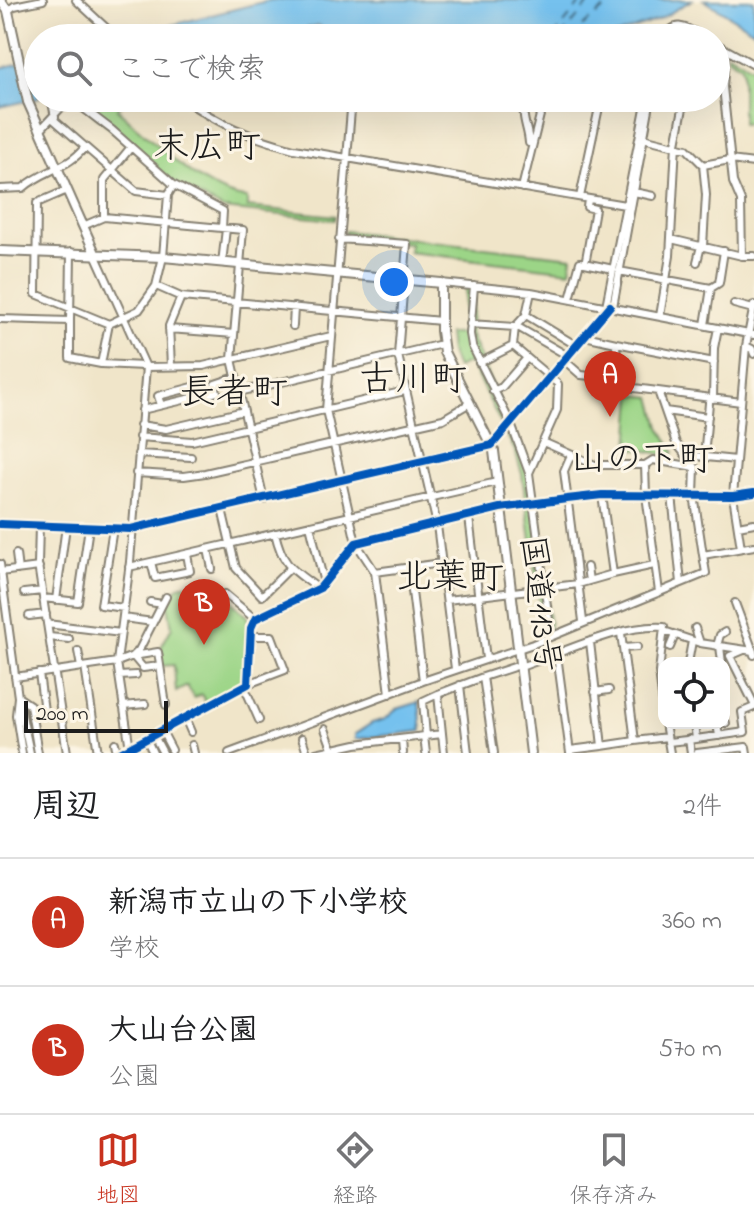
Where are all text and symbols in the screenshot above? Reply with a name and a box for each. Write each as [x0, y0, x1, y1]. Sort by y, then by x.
search box [24, 24, 730, 112]
icon: search [52, 46, 96, 90]
text: ここで検索 [116, 49, 266, 93]
district label: 末広町 [153, 122, 261, 175]
your location [374, 262, 414, 302]
pin: A [584, 351, 636, 417]
district label: 古川町 [359, 355, 467, 408]
district label: 長者町 [180, 368, 288, 421]
district label: 山の下町 [570, 435, 714, 488]
street label: 国道113号 [505, 533, 571, 675]
district label: 北葉町 [396, 553, 504, 606]
pin: B [178, 579, 230, 645]
map controls [658, 657, 730, 729]
button: locate [658, 657, 730, 729]
scale bar [24, 697, 168, 733]
text: 200 m [36, 699, 89, 731]
text: 周辺 [32, 783, 100, 833]
text: 2件 [683, 789, 722, 827]
text: 新潟市立山の下小学校 [108, 882, 408, 926]
text: A [50, 903, 66, 941]
text: 360 m [662, 903, 722, 941]
text: 学校 [108, 931, 160, 969]
text: 大山台公園 [108, 1010, 258, 1054]
text: B [49, 1031, 67, 1069]
text: 570 m [659, 1031, 722, 1069]
text: 公園 [108, 1059, 160, 1097]
tab: 地図 [96, 1128, 140, 1213]
tab: 経路 [333, 1128, 377, 1213]
tab: 保存済み [570, 1128, 658, 1213]

